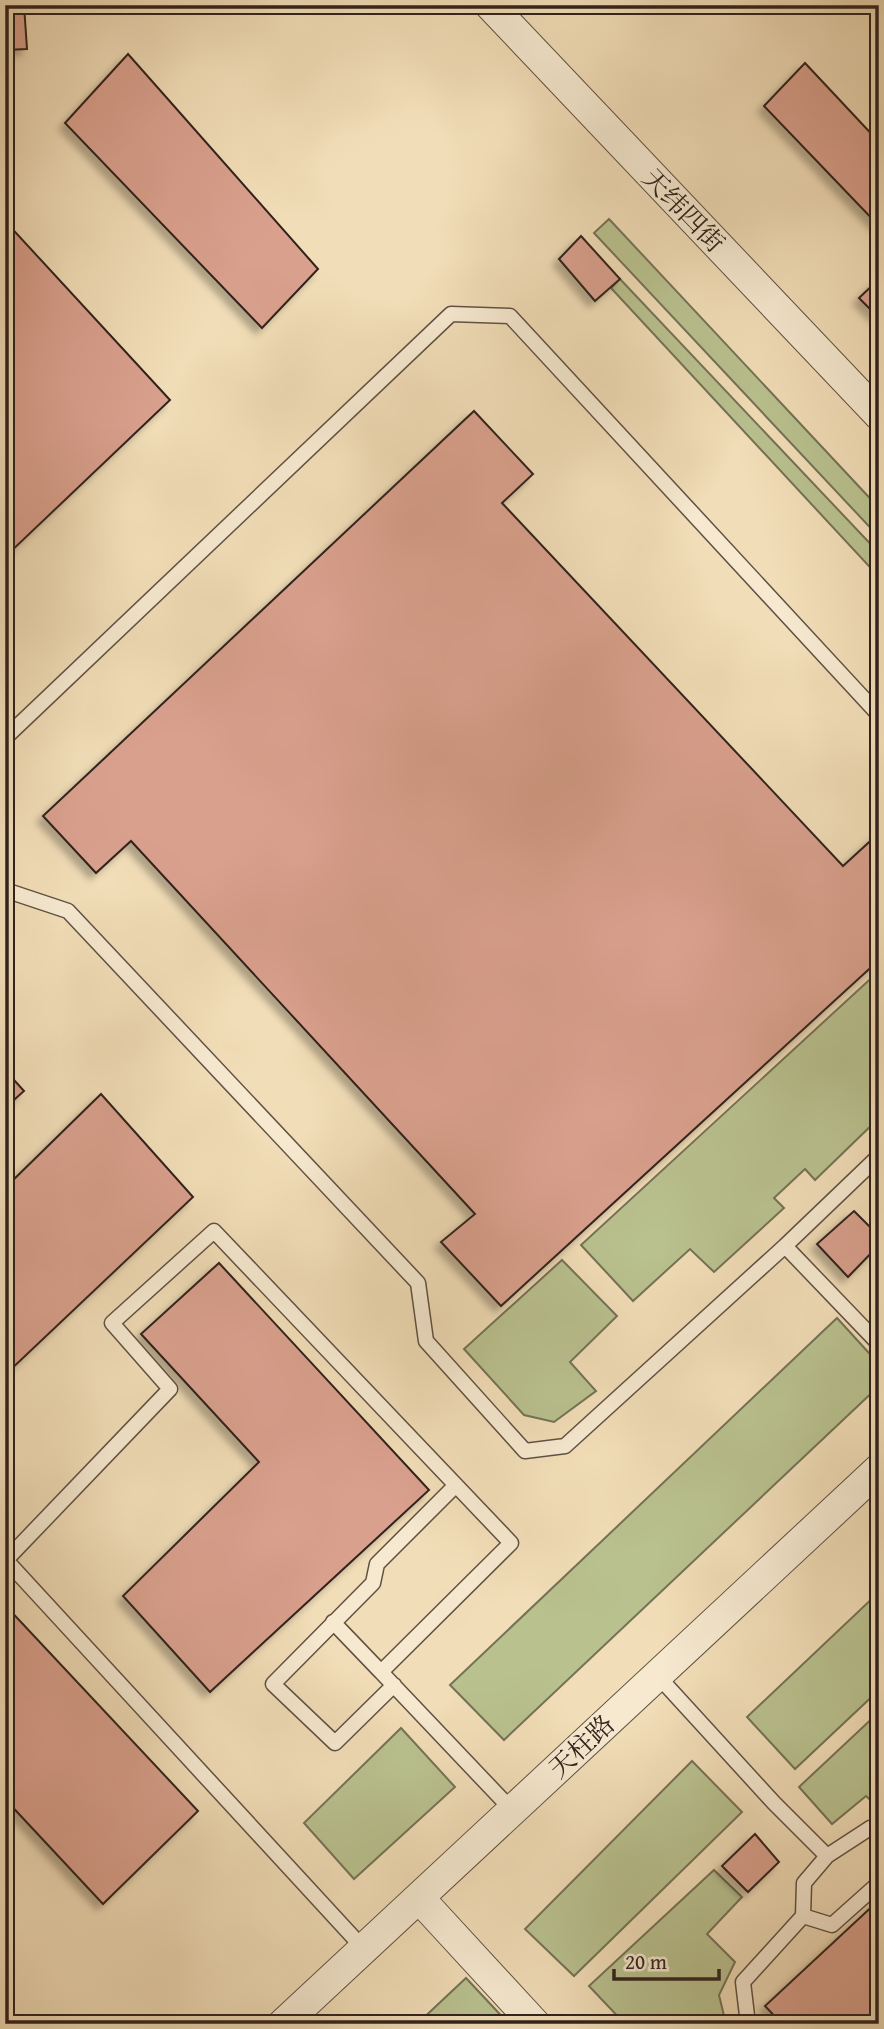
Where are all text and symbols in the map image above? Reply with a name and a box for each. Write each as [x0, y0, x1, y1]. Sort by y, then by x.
street label: 天纬四街 [634, 159, 734, 261]
street label: 天柱路 [539, 1705, 623, 1787]
scale bar [614, 1938, 720, 1982]
text: 20 m [625, 1946, 667, 1977]

